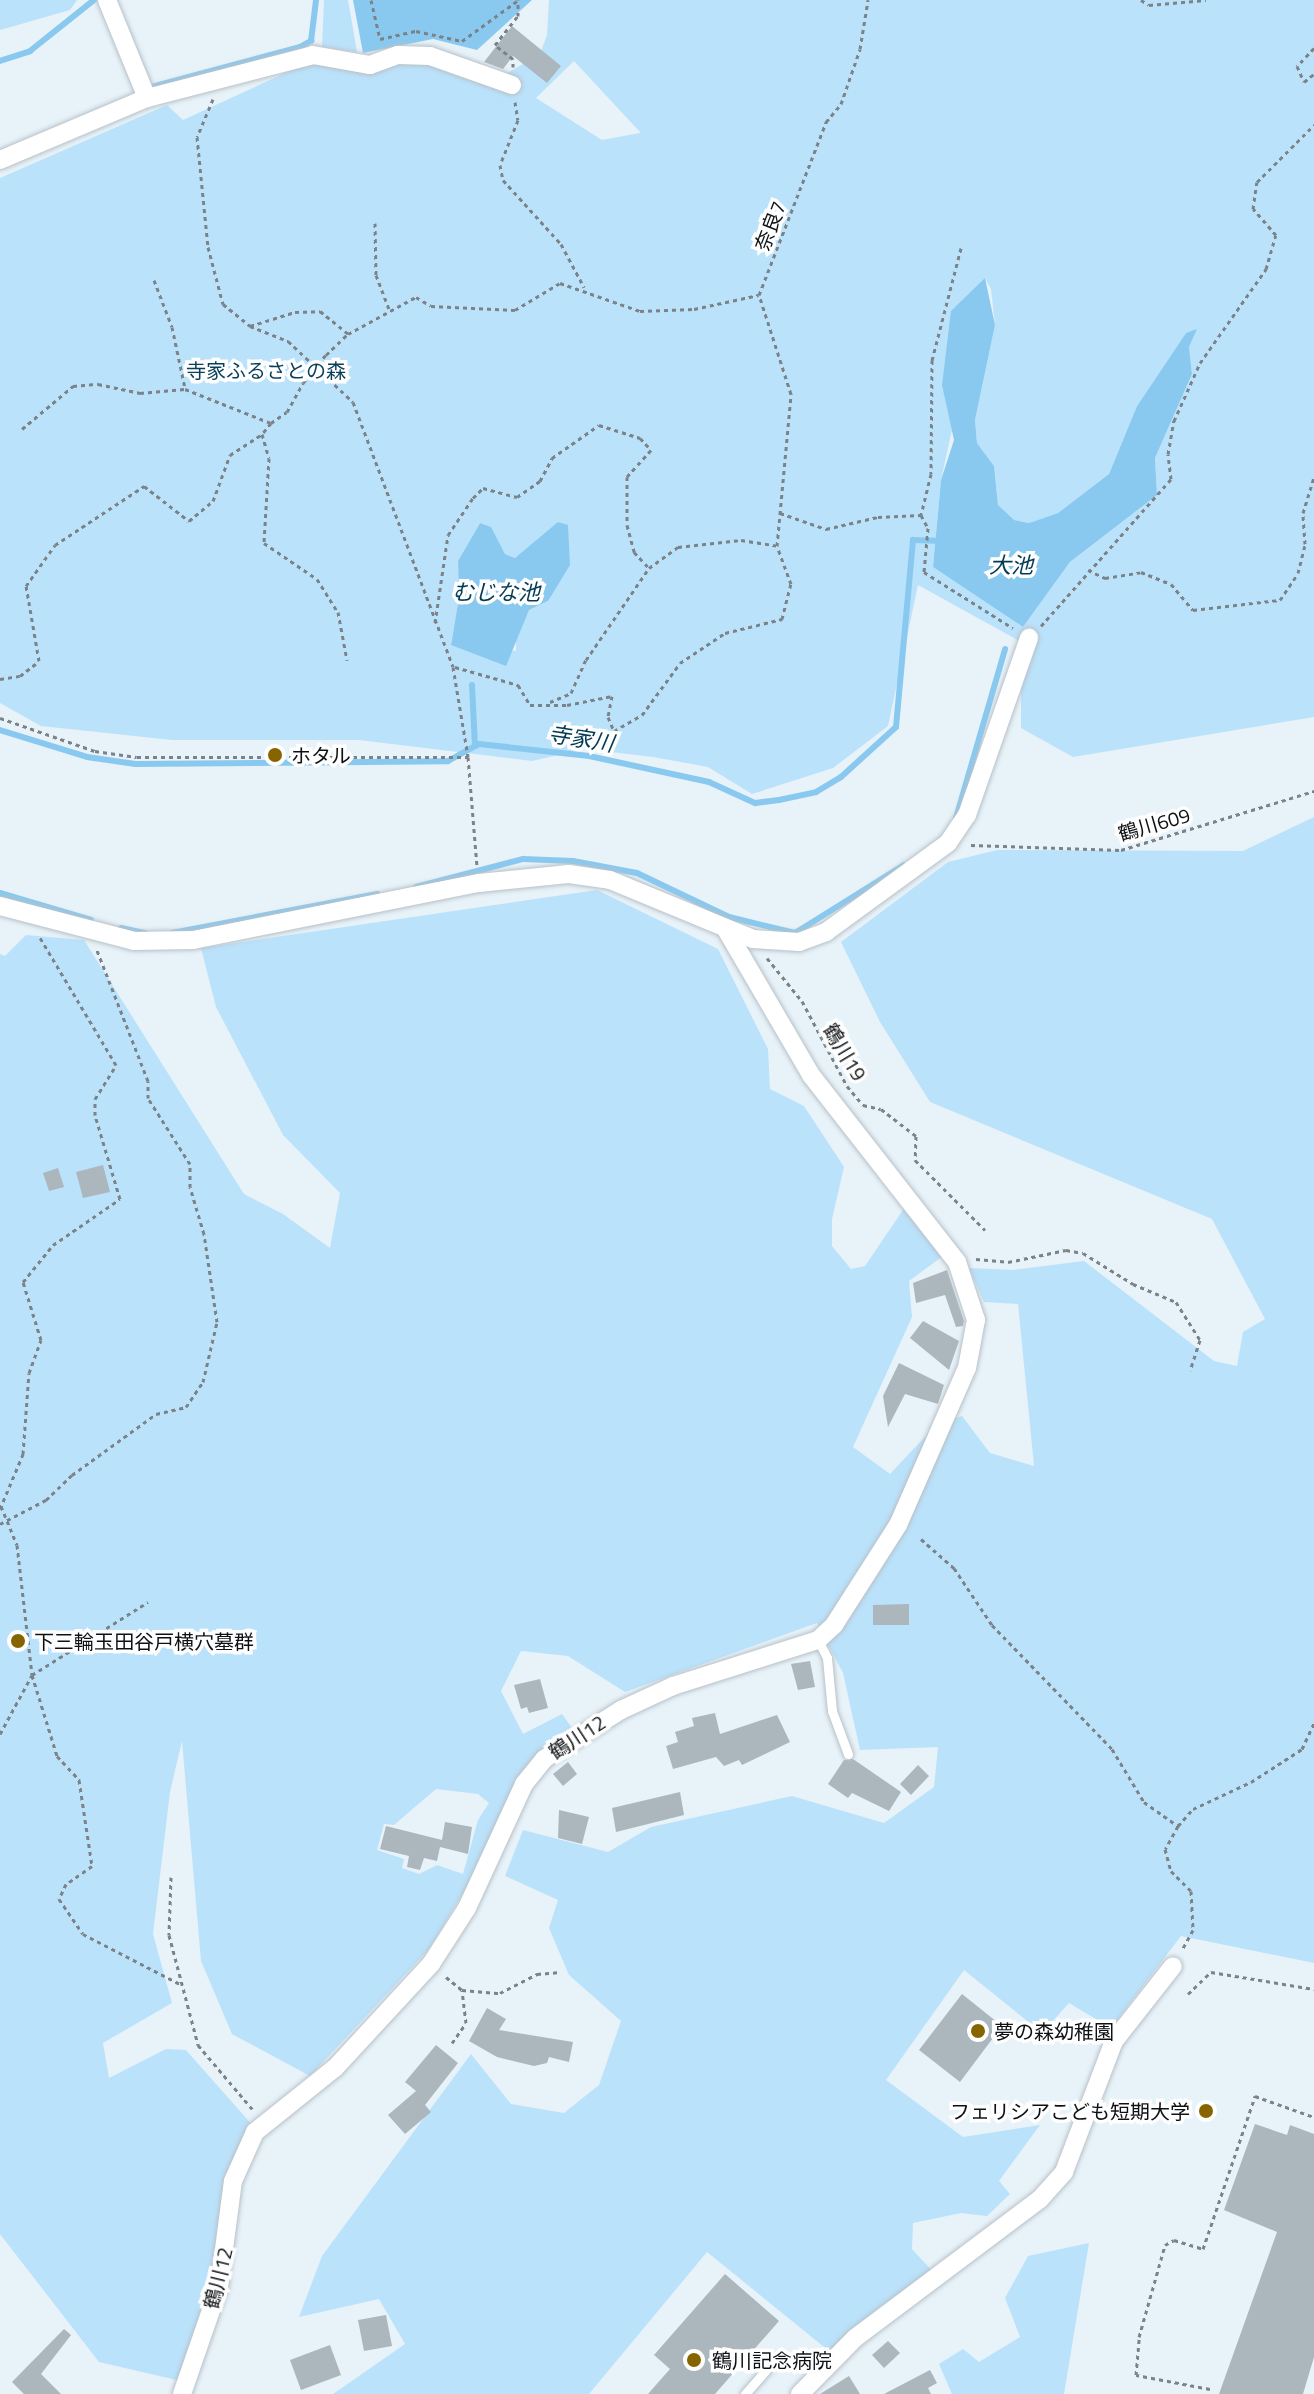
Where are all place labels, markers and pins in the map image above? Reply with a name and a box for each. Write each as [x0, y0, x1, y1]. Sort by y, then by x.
place label: ホタル [291, 743, 351, 767]
marker: ホタル [266, 746, 284, 764]
place label: 下三輪玉田谷戸横穴墓群 [34, 1629, 254, 1653]
marker: 下三輪玉田谷戸横穴墓群 [9, 1632, 27, 1650]
place label: 夢の森幼稚園 [994, 2019, 1114, 2043]
marker: 夢の森幼稚園 [969, 2022, 987, 2040]
place label: フェリシアこども短期大学 [950, 2099, 1190, 2123]
marker: フェリシアこども短期大学 [1197, 2102, 1215, 2120]
place label: 鶴川記念病院 [712, 2348, 832, 2372]
marker: 鶴川記念病院 [683, 2349, 705, 2371]

